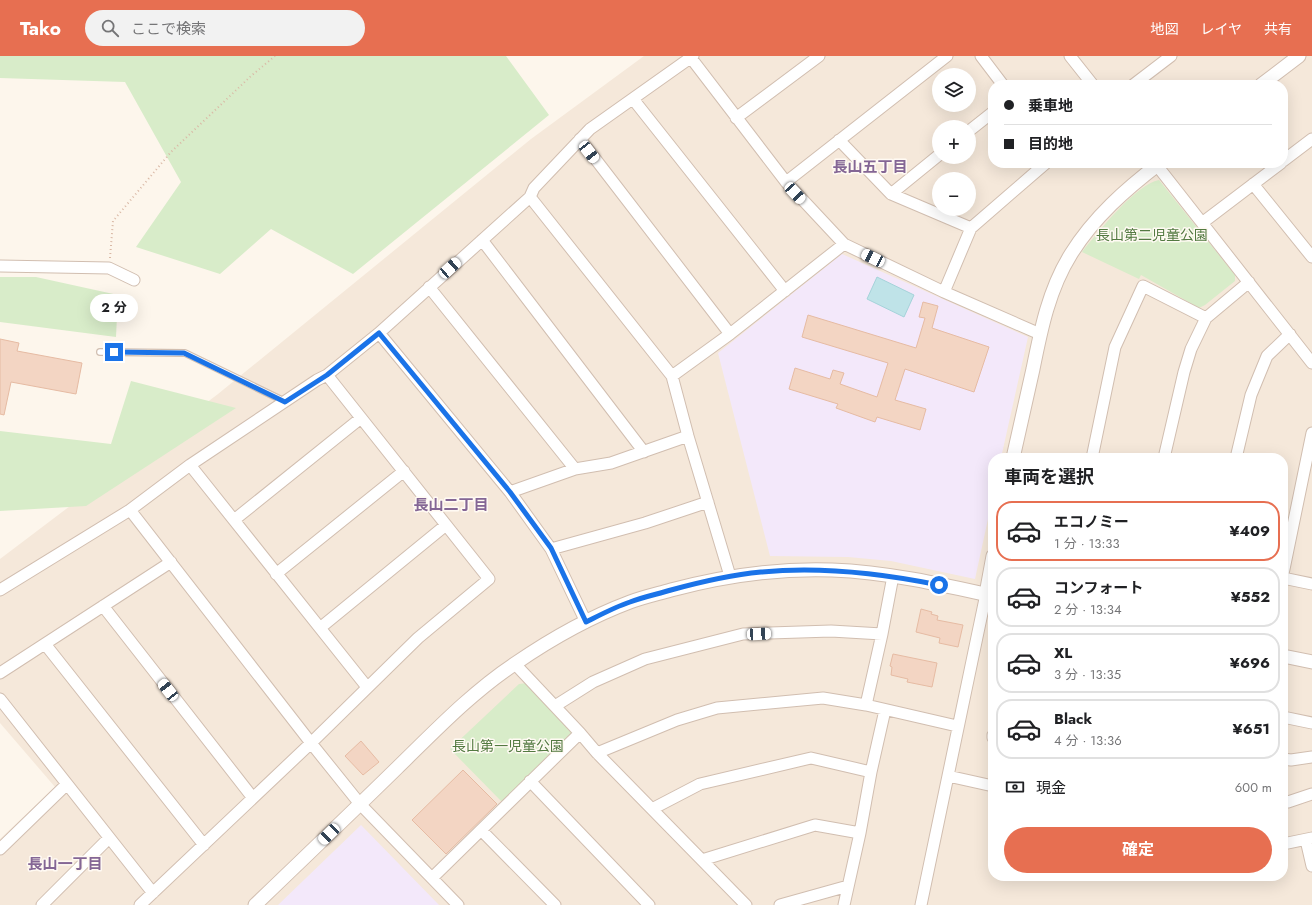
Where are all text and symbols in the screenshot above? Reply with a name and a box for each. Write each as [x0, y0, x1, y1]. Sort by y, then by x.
search box [85, 10, 365, 46]
text: Tako [20, 15, 61, 42]
icon: search [99, 17, 121, 39]
text: ここで検索 [131, 18, 206, 40]
text: 地図 [1150, 19, 1178, 39]
text: レイヤ [1200, 19, 1242, 39]
text: 共有 [1264, 19, 1292, 39]
map controls [932, 68, 976, 216]
button: layers [932, 68, 976, 112]
text: 乗車地 [1028, 95, 1073, 117]
button: + [932, 120, 976, 164]
text: 目的地 [1028, 133, 1073, 155]
car [577, 139, 601, 165]
district label: 長山五丁目 [832, 156, 908, 178]
button: − [932, 172, 976, 216]
car [782, 180, 808, 206]
park label: 長山第二児童公園 [1096, 225, 1208, 245]
car [860, 247, 886, 269]
car [437, 256, 463, 280]
callout: 2 分 [90, 294, 138, 322]
text: 2 分 [101, 298, 127, 317]
route end [105, 343, 123, 361]
text: 車両を選択 [1004, 464, 1094, 490]
district label: 長山二丁目 [413, 494, 489, 516]
text: エコノミー [1054, 511, 1129, 533]
icon: car [1006, 513, 1042, 549]
text: ¥409 [1230, 520, 1270, 542]
text: 1 分 · 13:33 [1054, 534, 1120, 553]
route start [930, 576, 948, 594]
text: コンフォート [1054, 577, 1144, 599]
icon: car [1006, 579, 1042, 615]
text: ¥552 [1231, 586, 1270, 608]
text: 2 分 · 13:34 [1054, 600, 1122, 619]
car [747, 627, 771, 641]
text: XL [1054, 642, 1072, 664]
icon: car [1006, 645, 1042, 681]
text: ¥696 [1230, 652, 1270, 674]
text: 3 分 · 13:35 [1054, 665, 1121, 684]
car [156, 677, 180, 703]
text: Black [1054, 708, 1092, 730]
icon: car [1006, 711, 1042, 747]
text: ¥651 [1233, 718, 1270, 740]
text: 4 分 · 13:36 [1054, 731, 1122, 750]
park label: 長山第一児童公園 [452, 736, 564, 756]
icon: cash [1004, 776, 1026, 798]
text: 現金 [1036, 777, 1066, 799]
text: 600 m [1235, 778, 1272, 797]
car [316, 821, 342, 847]
button: 確定 [1004, 827, 1272, 873]
district label: 長山一丁目 [27, 853, 103, 875]

